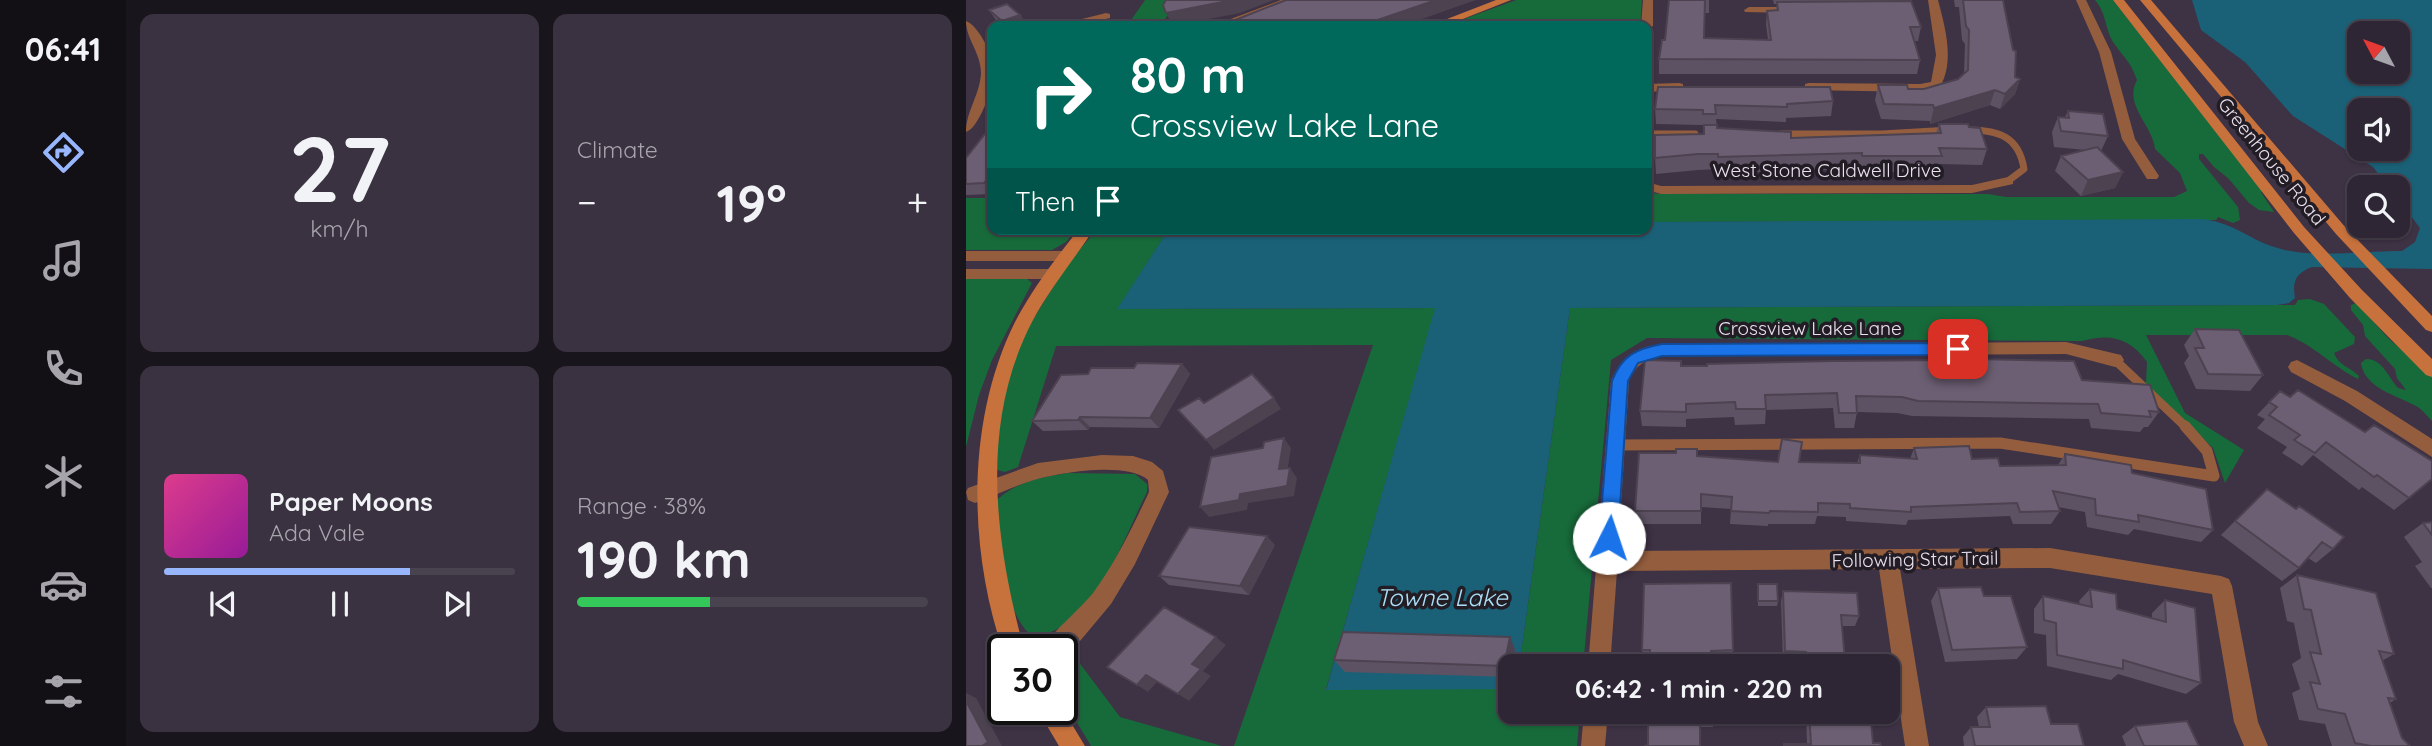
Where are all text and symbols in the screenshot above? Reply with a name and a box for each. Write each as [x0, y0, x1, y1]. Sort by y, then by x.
north arrow [2347, 21, 2410, 84]
map controls [2347, 21, 2410, 238]
text: 06:41 [25, 29, 101, 69]
text: 80 m [1130, 44, 1246, 105]
icon: right [1015, 49, 1106, 140]
street label: Greenhouse Road [2213, 92, 2331, 230]
button: sound [2347, 98, 2410, 161]
text: Crossview Lake Lane [1130, 105, 1439, 145]
text: 27 [289, 111, 390, 225]
icon: directions [39, 128, 88, 177]
text: Climate [577, 135, 658, 164]
street label: West Stone Caldwell Drive [1712, 158, 1942, 182]
text: 19° [717, 170, 787, 235]
button: search [2347, 175, 2410, 238]
text: − [577, 178, 597, 226]
text: + [907, 178, 928, 226]
icon: arrive [1089, 182, 1127, 220]
text: Then [1015, 185, 1075, 218]
text: km/h [310, 214, 369, 243]
icon: music [39, 236, 88, 285]
street label: Crossview Lake Lane [1718, 316, 1902, 340]
pin [1928, 319, 1988, 379]
icon: arrive [1939, 330, 1977, 368]
icon: phone [39, 344, 88, 393]
icon: climate [39, 452, 88, 501]
text: Paper Moons [269, 485, 433, 518]
text: Range · 38% [577, 491, 706, 520]
position arrow [1572, 501, 1646, 575]
text: Ada Vale [269, 518, 365, 547]
text: 190 km [577, 526, 751, 591]
street label: Following Star Trail [1831, 546, 1999, 572]
icon: car [39, 560, 88, 609]
water label: Towne Lake [1376, 582, 1509, 612]
icon: previous [204, 585, 242, 623]
icon: pause [321, 585, 359, 623]
icon: next [438, 585, 476, 623]
speed limit sign: 30 [987, 634, 1078, 725]
icon: filters [39, 667, 88, 716]
text: 06:42 · 1 min · 220 m [1575, 672, 1823, 705]

